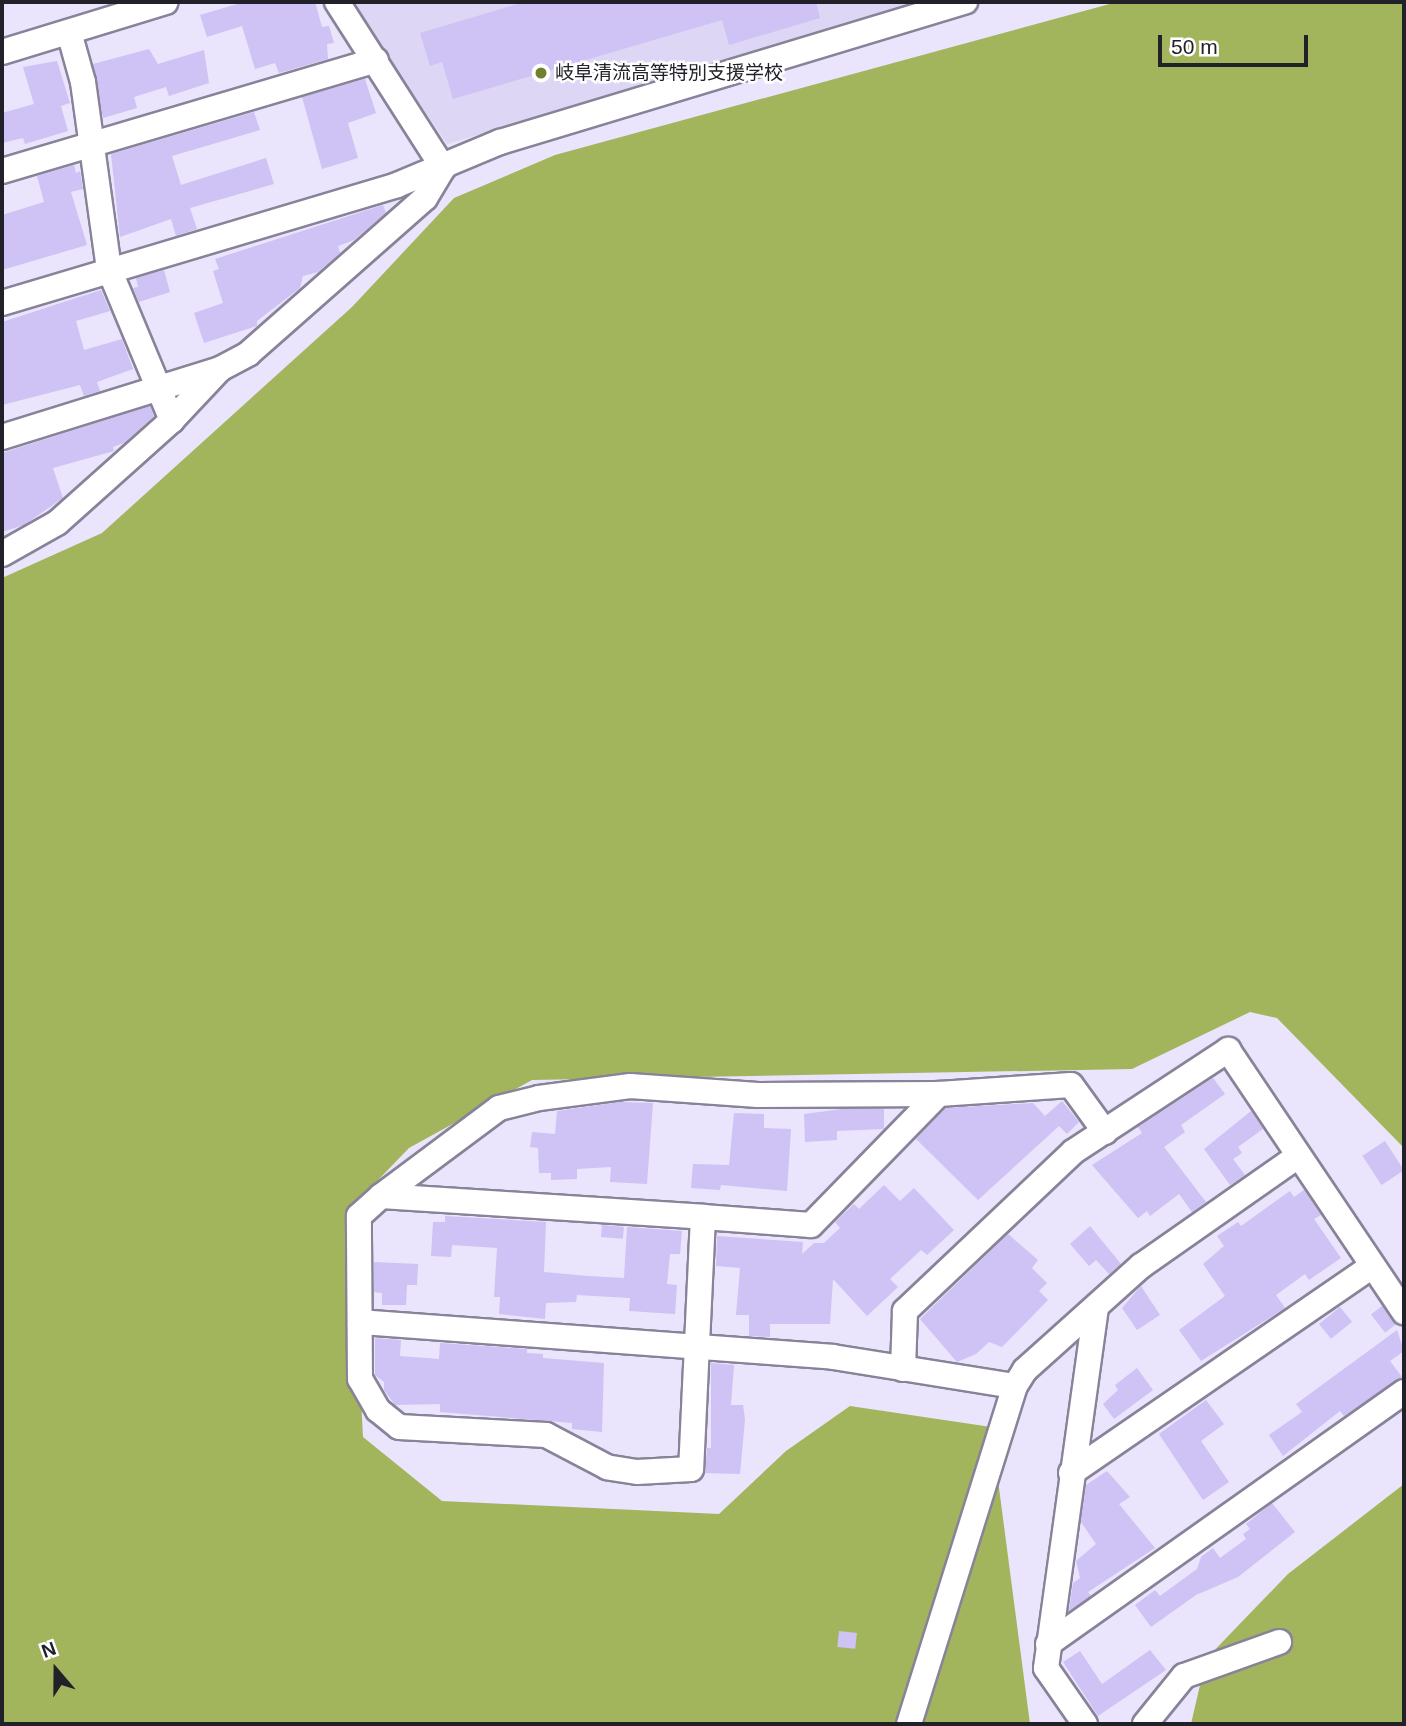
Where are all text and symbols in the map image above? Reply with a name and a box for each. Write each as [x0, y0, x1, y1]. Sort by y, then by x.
scale bar [1161, 21, 1312, 65]
text: 50 m [1171, 35, 1218, 58]
place label: 岐阜清流高等特別支援学校 [555, 62, 783, 84]
marker: 岐阜清流高等特別支援学校 [533, 65, 549, 81]
north arrow [21, 1635, 91, 1705]
text: N [39, 1638, 59, 1662]

